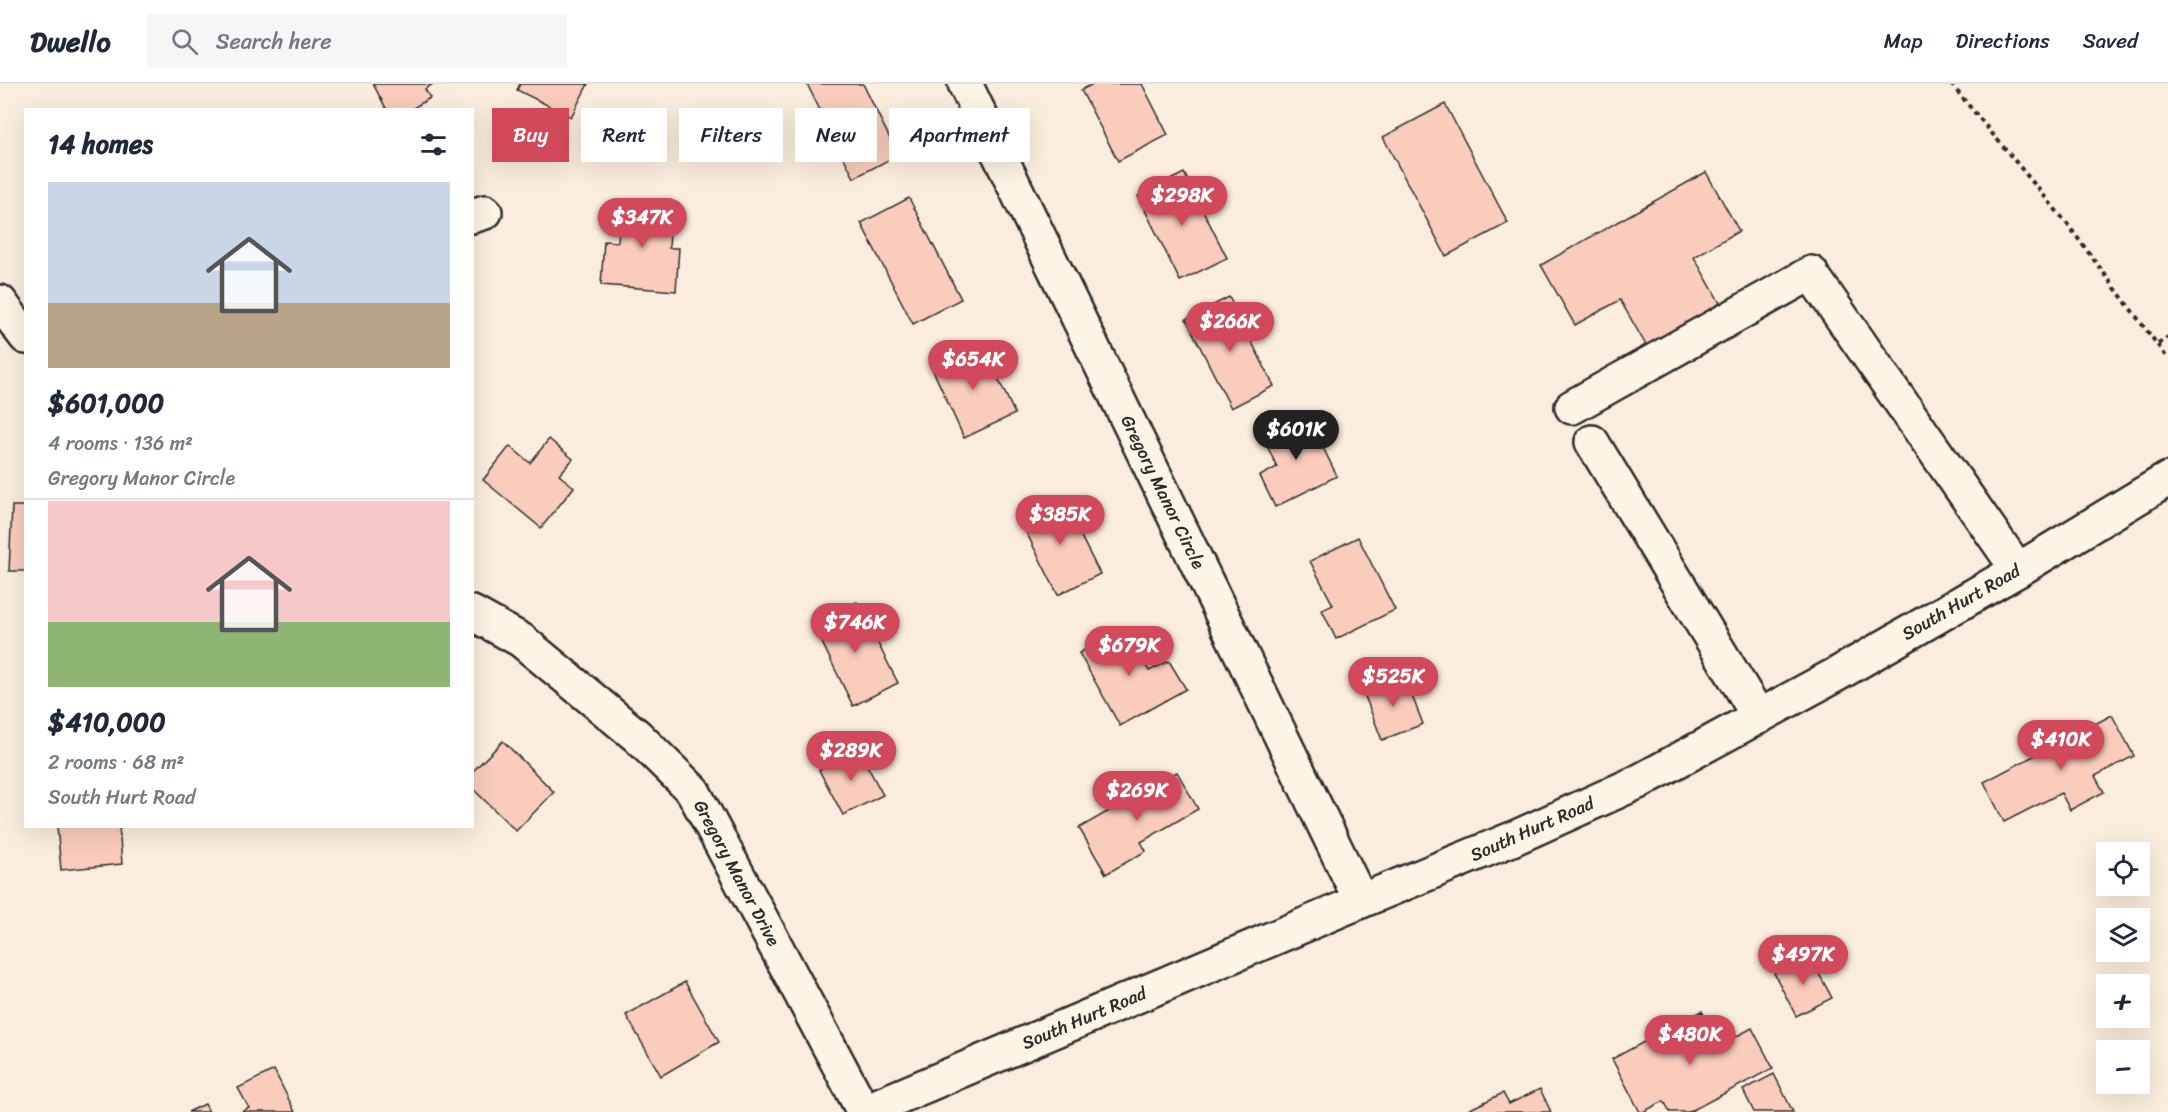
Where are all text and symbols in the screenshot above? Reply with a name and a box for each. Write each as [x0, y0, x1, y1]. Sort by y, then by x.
search box [147, 14, 567, 68]
text: Dwello [30, 17, 111, 66]
text: Search here [216, 22, 332, 61]
text: Map [1884, 22, 1922, 60]
text: Directions [1955, 22, 2050, 60]
text: Saved [2083, 22, 2138, 60]
icon: search [168, 25, 201, 58]
chip: Buy [492, 108, 569, 162]
chip: Rent [581, 108, 667, 162]
chip: Filters [679, 108, 783, 162]
chip: New [795, 108, 877, 162]
chip: Apartment [889, 108, 1030, 162]
text: 14 homes [48, 121, 153, 167]
icon: filters [417, 128, 450, 161]
pin: $298K [1140, 176, 1224, 227]
text: $298K [1151, 178, 1213, 213]
pin: $347K [600, 198, 684, 249]
text: $347K [612, 200, 672, 235]
icon: home [195, 221, 303, 329]
pin: $266K [1188, 302, 1272, 353]
text: $266K [1200, 304, 1260, 339]
pin: $654K [931, 340, 1015, 391]
text: $654K [942, 342, 1004, 377]
text: $601,000 [48, 380, 164, 426]
street label: Gregory Manor Circle [1112, 409, 1214, 575]
pin: $601K [1254, 410, 1338, 461]
text: $601K [1267, 412, 1325, 447]
text: 4 rooms · 136 m² [48, 426, 193, 461]
text: Gregory Manor Circle [48, 461, 235, 496]
pin: $385K [1018, 495, 1102, 546]
text: $385K [1030, 497, 1090, 532]
icon: home [195, 540, 303, 648]
street label: South Hurt Road [1895, 554, 2028, 649]
pin: $746K [813, 603, 897, 654]
text: $746K [825, 605, 885, 640]
pin: $679K [1087, 626, 1171, 677]
text: $679K [1099, 628, 1159, 663]
pin: $525K [1351, 657, 1435, 708]
text: $525K [1362, 659, 1424, 694]
text: $410,000 [48, 699, 166, 745]
pin: $410K [2019, 720, 2103, 771]
text: $410K [2031, 722, 2091, 757]
pin: $289K [809, 731, 893, 782]
text: $289K [820, 733, 882, 768]
text: 2 rooms · 68 m² [48, 745, 184, 780]
pin: $269K [1095, 771, 1179, 822]
text: $269K [1107, 773, 1167, 808]
text: South Hurt Road [48, 780, 196, 815]
street label: South Hurt Road [1465, 787, 1601, 871]
street label: Gregory Manor Drive [685, 794, 789, 952]
map controls [2096, 842, 2150, 1094]
button: locate [2096, 842, 2150, 896]
button: layers [2096, 908, 2150, 962]
pin: $497K [1761, 935, 1845, 986]
text: $497K [1772, 937, 1834, 972]
button: + [2096, 974, 2150, 1028]
street label: South Hurt Road [1017, 977, 1153, 1059]
pin: $480K [1648, 1015, 1732, 1066]
text: $480K [1659, 1017, 1721, 1052]
button: − [2096, 1040, 2150, 1094]

